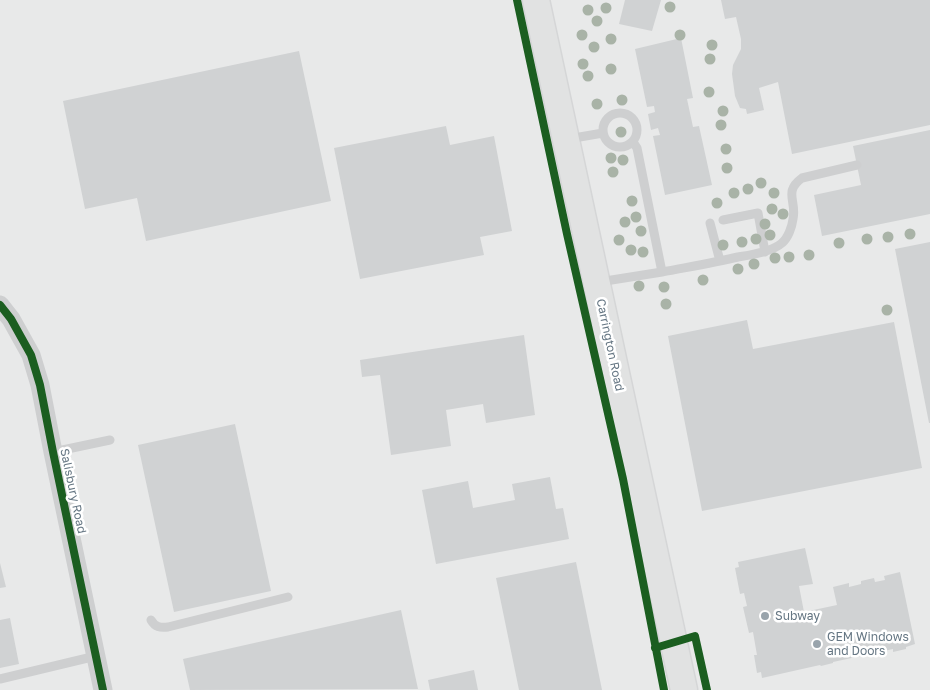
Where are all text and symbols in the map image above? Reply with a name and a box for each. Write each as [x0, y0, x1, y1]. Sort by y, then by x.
street label: Carrington Road [593, 298, 627, 392]
street label: Salisbury Road [57, 447, 89, 535]
place label: Subway [775, 609, 820, 623]
marker: Subway [759, 610, 771, 622]
place label: GEM Windows and Doors [827, 630, 909, 658]
marker: GEM Windows and Doors [811, 638, 823, 650]

